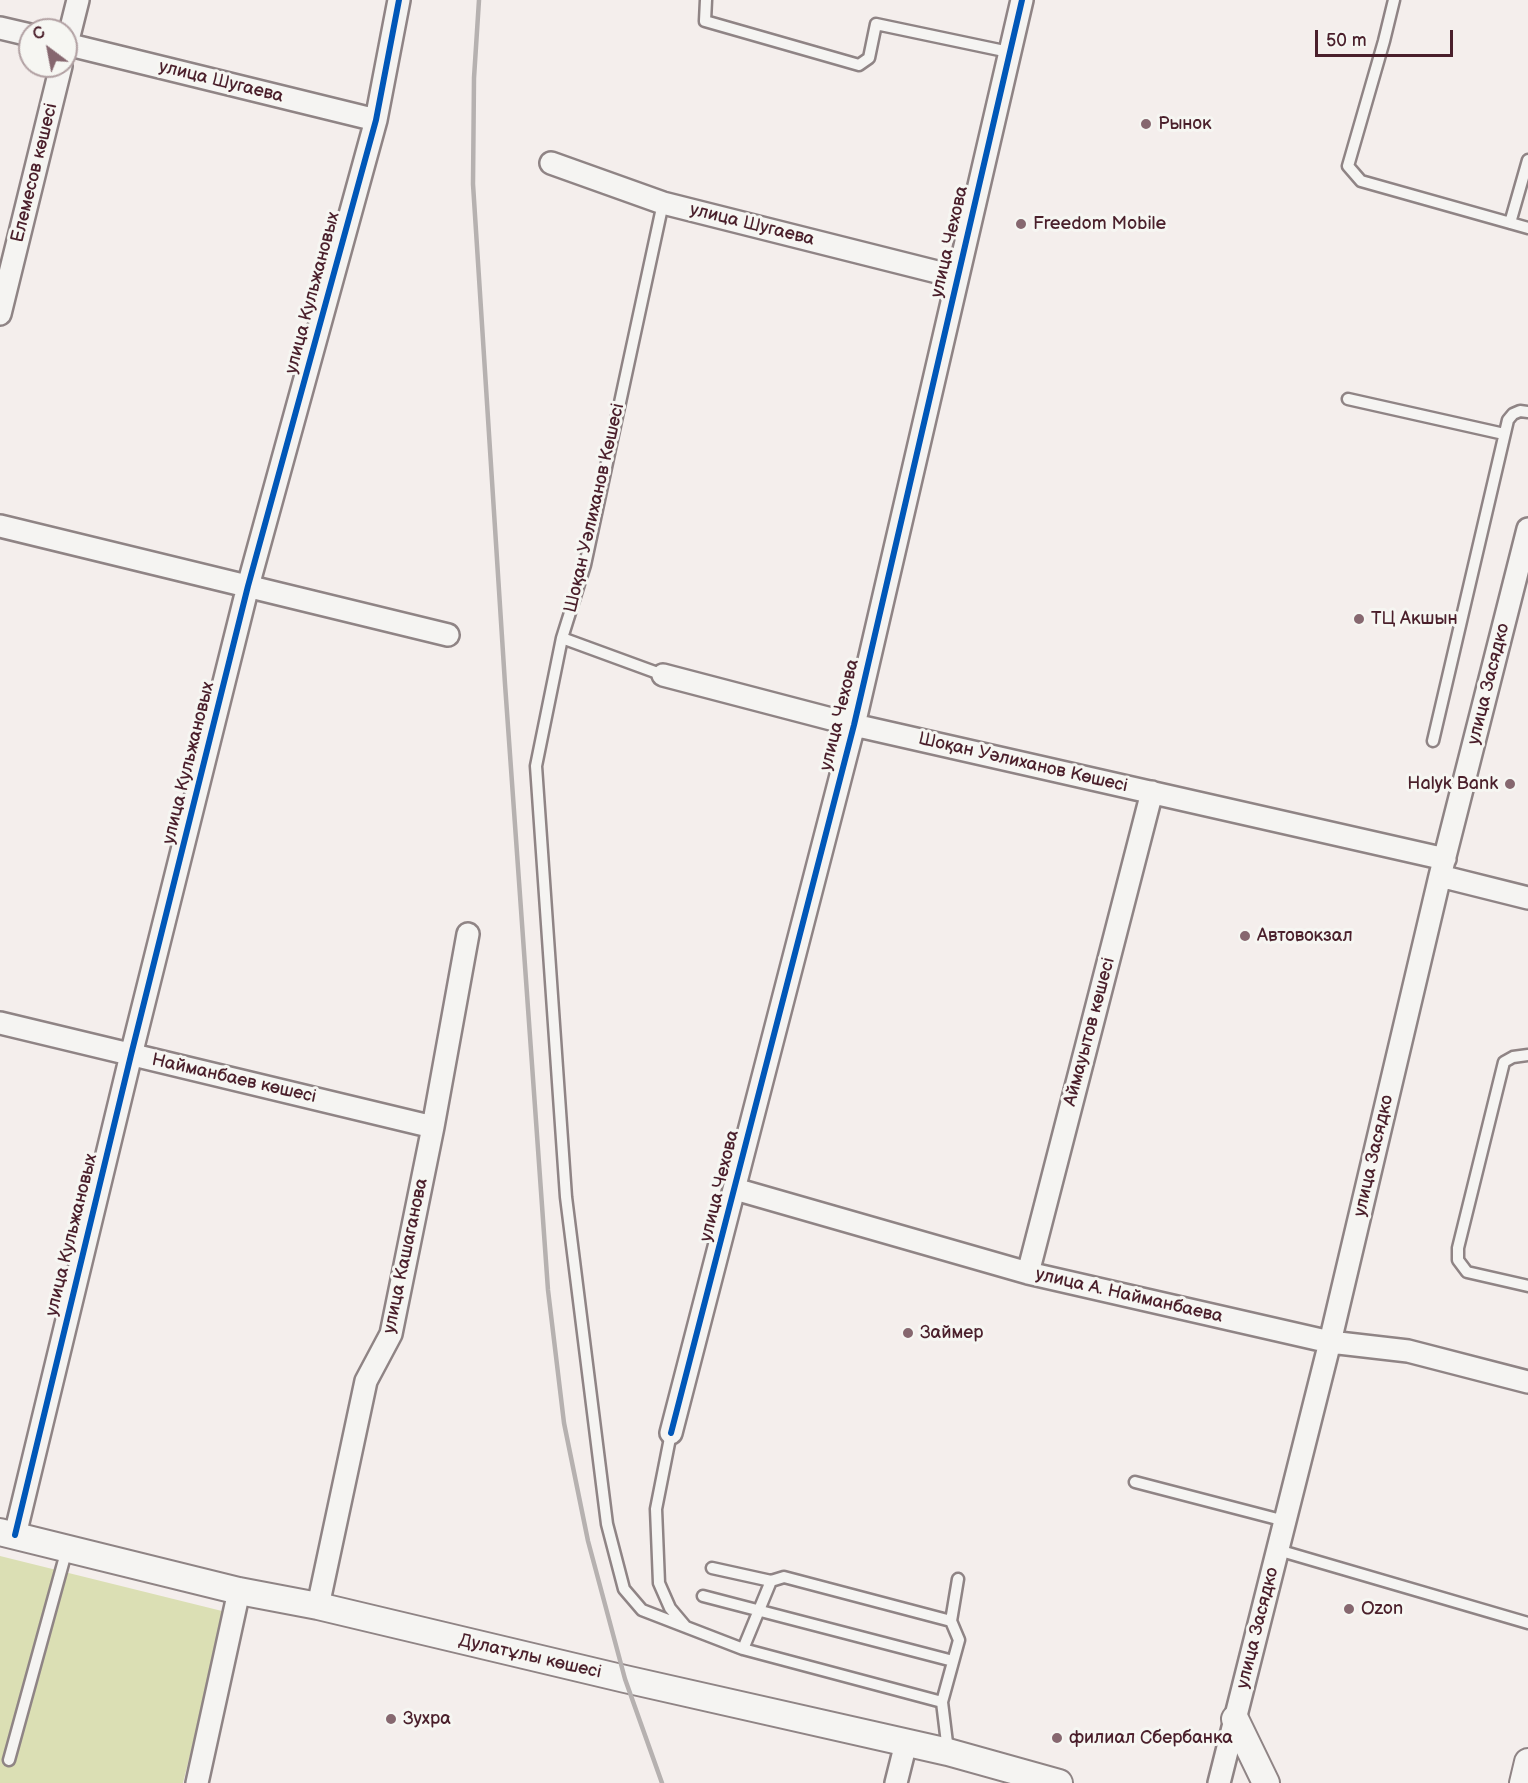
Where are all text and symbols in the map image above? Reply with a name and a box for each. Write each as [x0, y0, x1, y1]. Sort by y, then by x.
north arrow [18, 18, 78, 78]
scale bar [1318, 18, 1456, 56]
text: С [30, 23, 49, 45]
text: 50 m [1326, 30, 1367, 51]
street label: улица Шугаева [156, 56, 286, 108]
street label: Елемесов көшесі [7, 101, 63, 245]
place label: Рынок [1158, 113, 1211, 135]
marker: Рынок [1139, 117, 1153, 131]
street label: улица Чехова [927, 184, 973, 300]
street label: улица Шугаева [687, 199, 817, 251]
street label: улица Кульжановых [281, 210, 345, 376]
place label: Freedom Mobile [1033, 213, 1166, 235]
marker: Freedom Mobile [1014, 217, 1028, 231]
street label: Шоқан Уәлиханов Көшесі [560, 401, 630, 615]
place label: ТЦ Акшын [1371, 608, 1458, 630]
marker: ТЦ Акшын [1352, 612, 1366, 626]
street label: улица Засядко [1463, 621, 1515, 747]
street label: улица Чехова [816, 657, 864, 773]
street label: улица Кульжановых [158, 680, 220, 846]
street label: Шоқан Уәлиханов Көшесі [916, 728, 1130, 798]
place label: Halyk Bank [1407, 773, 1498, 795]
marker: Halyk Bank [1503, 777, 1517, 791]
place label: Автовокзал [1257, 925, 1353, 947]
marker: Автовокзал [1238, 929, 1252, 943]
street label: Аймауытов көшесі [1060, 955, 1120, 1109]
street label: Найманбаев көшесі [150, 1050, 318, 1108]
street label: улица Засядко [1349, 1093, 1399, 1219]
street label: улица Чехова [696, 1128, 744, 1244]
street label: улица Кульжановых [41, 1152, 103, 1318]
street label: улица Кашаганова [379, 1176, 433, 1336]
street label: улица А. Найманбаева [1033, 1264, 1225, 1328]
place label: Займер [920, 1322, 984, 1344]
marker: Займер [901, 1326, 915, 1340]
street label: улица Засядко [1232, 1565, 1284, 1691]
place label: Ozon [1361, 1598, 1403, 1620]
marker: Ozon [1342, 1602, 1356, 1616]
street label: Дулатұлы көшесі [457, 1630, 603, 1684]
place label: Зухра [403, 1708, 451, 1730]
marker: Зухра [384, 1712, 398, 1726]
place label: филиал Сбербанка [1069, 1727, 1233, 1749]
marker: филиал Сбербанка [1050, 1731, 1064, 1745]

